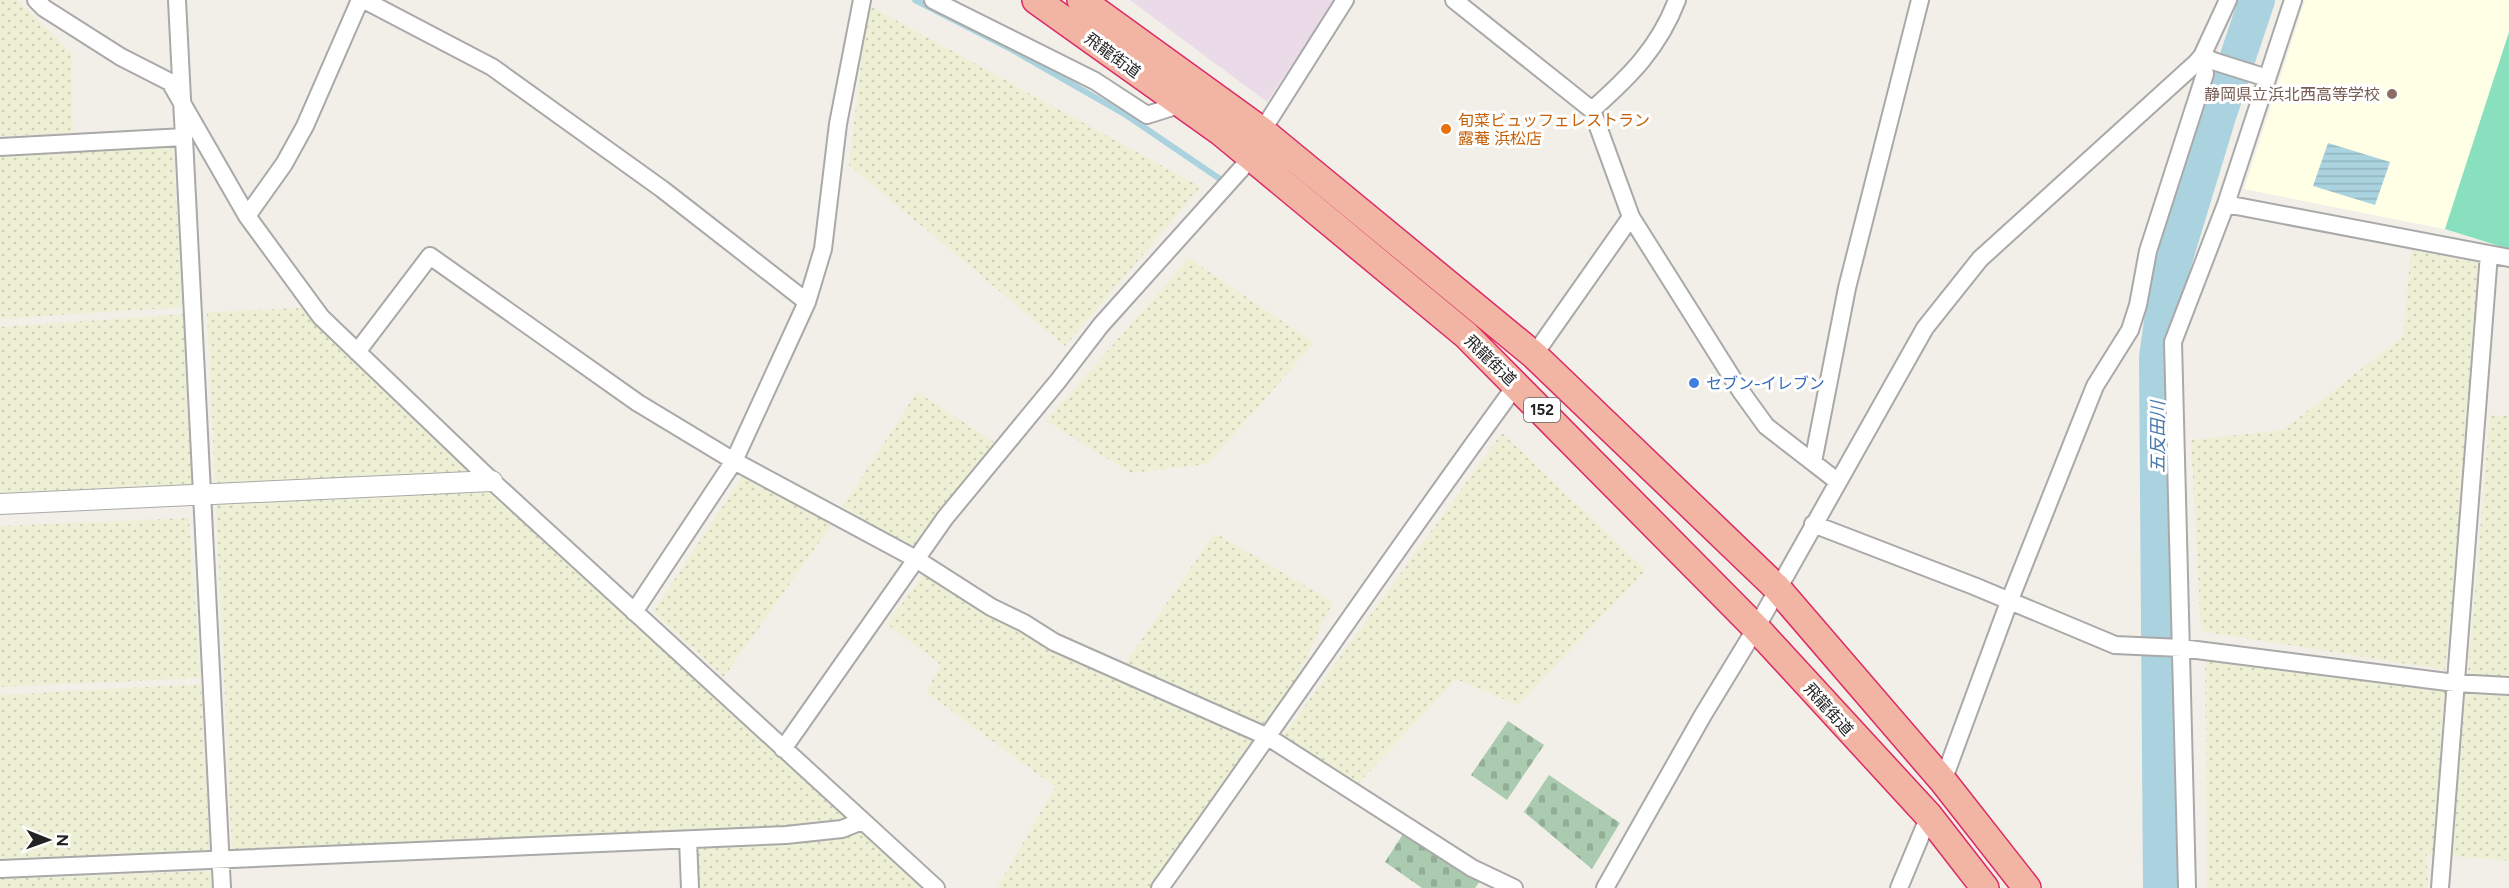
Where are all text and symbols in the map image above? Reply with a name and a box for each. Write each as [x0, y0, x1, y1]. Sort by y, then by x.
street label: 飛龍街道 [1081, 29, 1144, 82]
place label: 静岡県立浜北西高等学校 [2204, 85, 2380, 104]
marker: 静岡県立浜北西高等学校 [2385, 87, 2399, 101]
place label: 旬菜ビュッフェレストラン 露菴 浜松店 [1458, 111, 1650, 148]
marker: 旬菜ビュッフェレストラン 露菴 浜松店 [1439, 122, 1453, 136]
street label: 飛龍街道 [1461, 331, 1520, 389]
place label: セブン-イレブン [1706, 374, 1825, 393]
marker: セブン-イレブン [1687, 376, 1701, 390]
road number: 152 [1524, 398, 1560, 422]
water label: 五反田川 [2147, 399, 2169, 473]
street label: 飛龍街道 [1800, 679, 1857, 739]
north arrow [18, 810, 78, 870]
text: N [53, 834, 72, 847]

